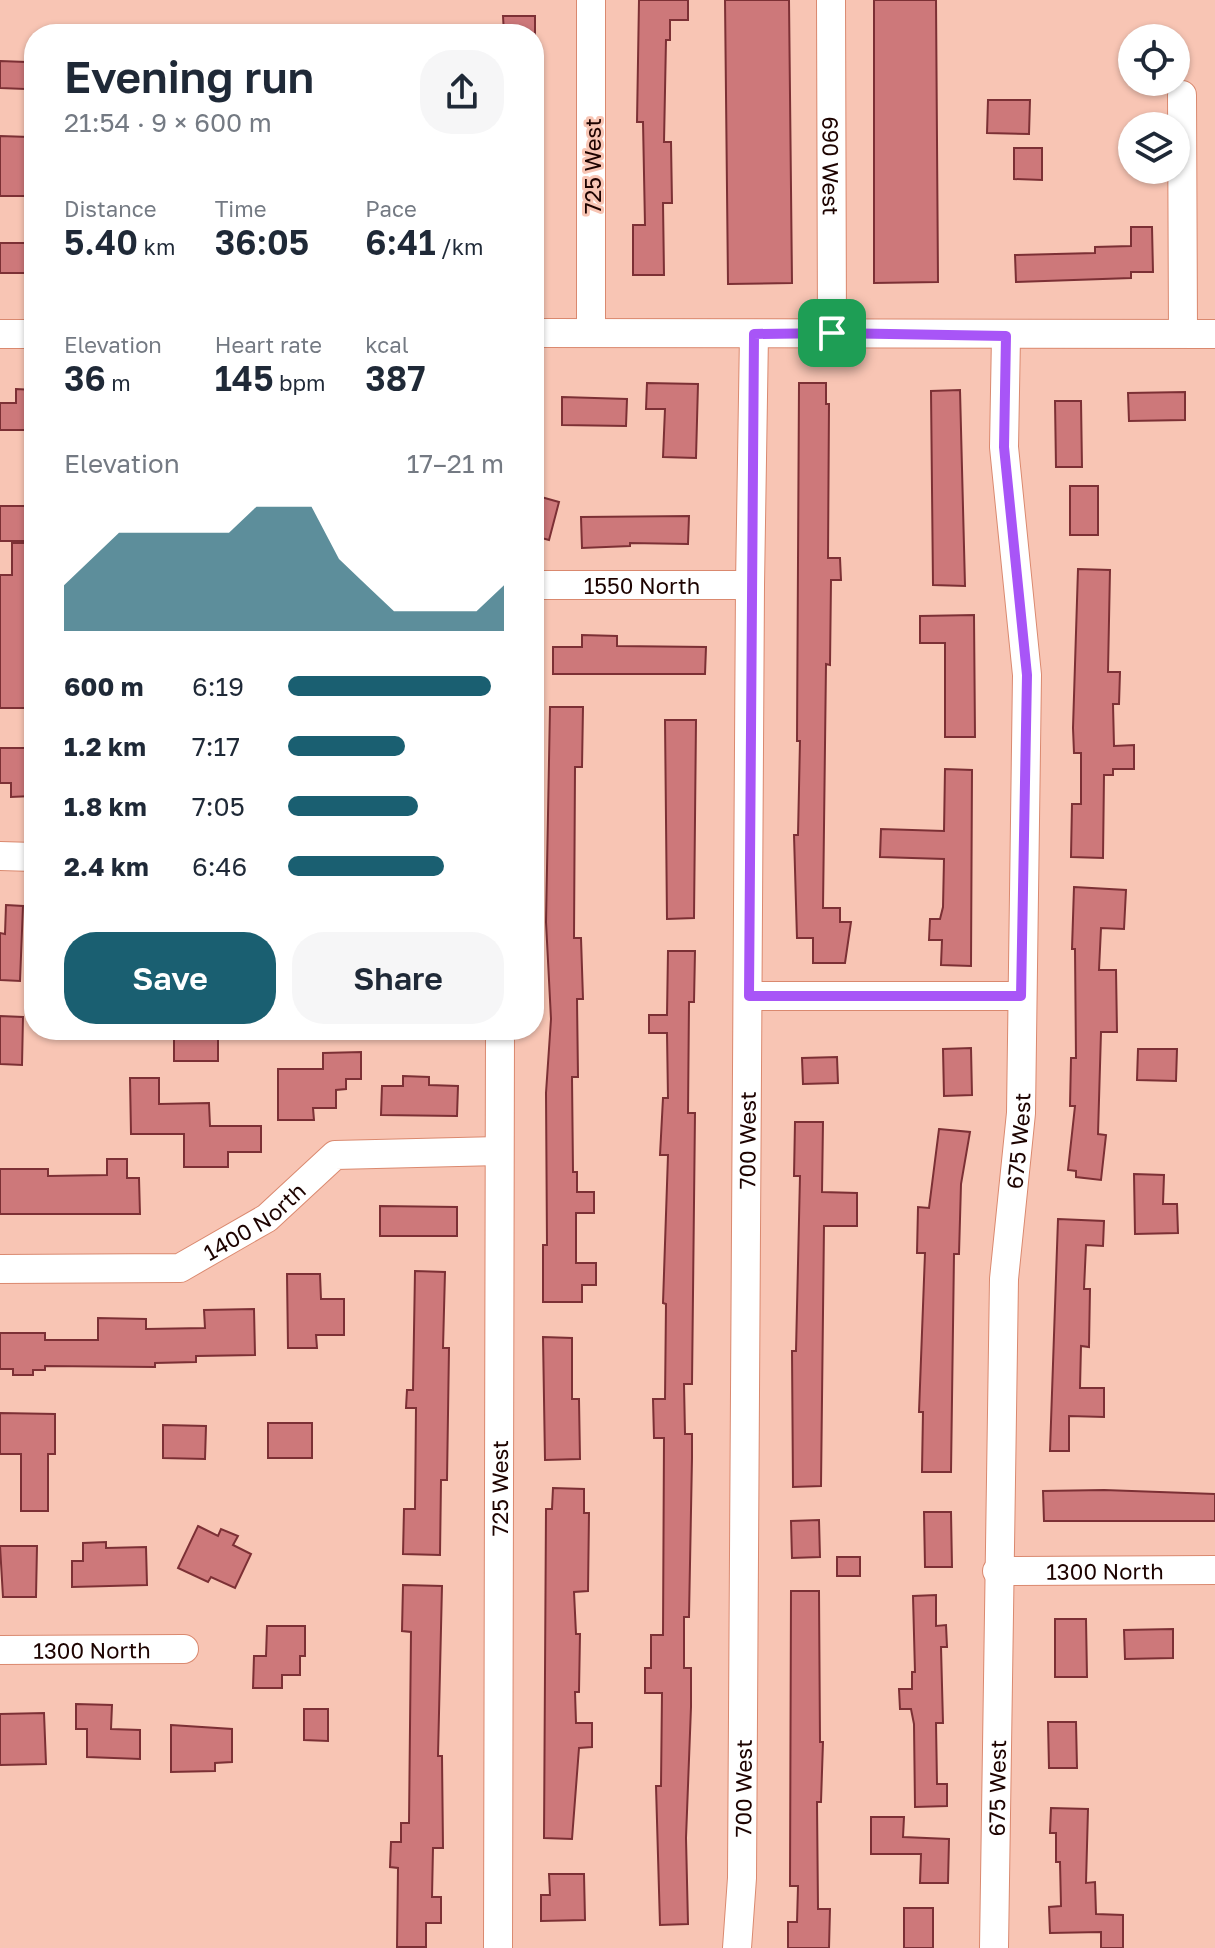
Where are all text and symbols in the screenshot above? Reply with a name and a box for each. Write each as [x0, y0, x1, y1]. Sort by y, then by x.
map controls [1118, 24, 1190, 184]
button: locate [1118, 24, 1190, 96]
text: Evening run [64, 50, 314, 103]
button: share [420, 50, 504, 134]
text: 21:54 · 9 × 600 m [64, 107, 272, 138]
button: layers [1118, 112, 1190, 184]
street label: 690 West [818, 116, 845, 216]
street label: 725 West [579, 118, 606, 214]
text: Distance [64, 195, 156, 222]
text: Time [215, 195, 266, 222]
text: Pace [365, 195, 417, 222]
text: 5.40 [64, 222, 138, 262]
text: 36:05 [215, 222, 309, 262]
text: 6:41 [365, 222, 436, 262]
text: km [138, 233, 175, 260]
text: /km [436, 233, 484, 260]
pin [798, 299, 866, 367]
icon: arrive [810, 311, 854, 355]
text: Elevation [64, 331, 162, 358]
text: Heart rate [215, 331, 322, 358]
text: kcal [365, 331, 409, 358]
text: 36 [64, 358, 106, 398]
text: 145 [215, 358, 274, 398]
text: 387 [365, 358, 426, 398]
text: m [106, 369, 131, 396]
text: bpm [274, 369, 326, 396]
text: Elevation [64, 448, 180, 479]
text: 17–21 m [407, 448, 504, 479]
street label: 1550 North [584, 572, 700, 599]
text: 600 m [64, 671, 144, 702]
text: 6:19 [192, 671, 244, 702]
text: 1.2 km [64, 731, 146, 762]
text: 7:17 [192, 731, 240, 762]
text: 1.8 km [64, 791, 147, 822]
text: 7:05 [192, 791, 245, 822]
text: 2.4 km [64, 851, 149, 882]
text: 6:46 [192, 851, 247, 882]
button: Save [64, 932, 276, 1024]
button: Share [292, 932, 504, 1024]
street label: 700 West [733, 1091, 760, 1189]
street label: 675 West [1000, 1092, 1035, 1190]
street label: 1400 North [198, 1176, 310, 1265]
street label: 725 West [485, 1440, 513, 1536]
street label: 1300 North [1046, 1557, 1164, 1584]
street label: 1300 North [33, 1636, 151, 1663]
street label: 700 West [729, 1739, 756, 1837]
street label: 675 West [982, 1739, 1011, 1837]

